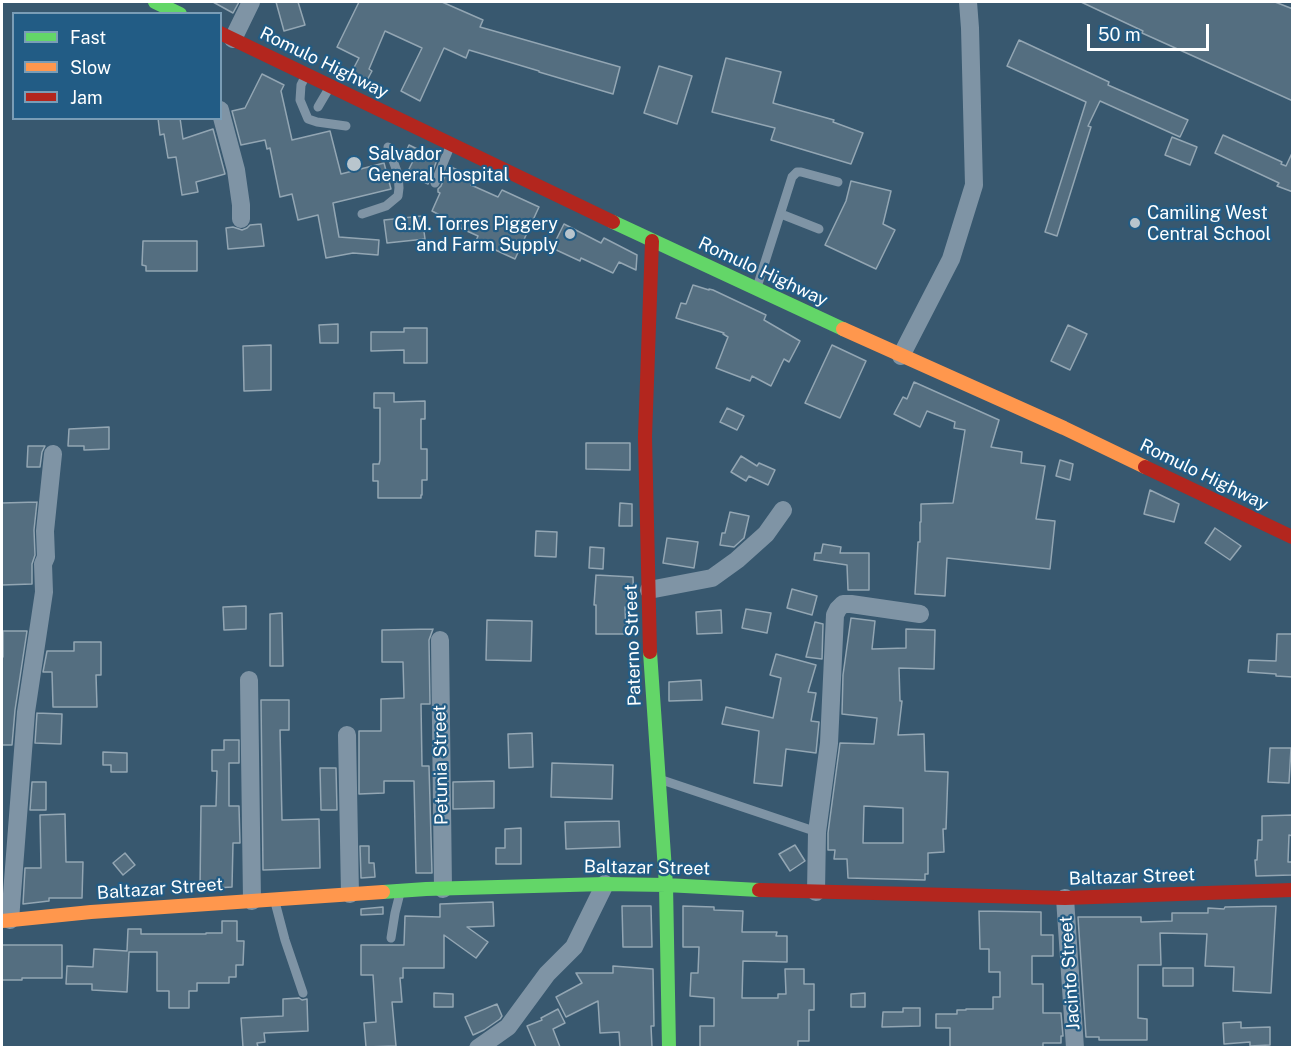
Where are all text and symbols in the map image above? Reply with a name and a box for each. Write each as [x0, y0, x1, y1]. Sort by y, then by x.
legend [12, 12, 222, 120]
scale bar [1090, 12, 1212, 50]
street label: Romulo Highway [256, 23, 392, 103]
text: 50 m [1098, 24, 1141, 45]
text: Fast [70, 27, 106, 48]
text: Slow [70, 57, 111, 78]
text: Jam [70, 87, 103, 108]
place label: Salvador General Hospital [368, 143, 509, 186]
marker: Salvador General Hospital [345, 155, 363, 173]
place label: Camiling West Central School [1147, 202, 1271, 244]
place label: G.M. Torres Piggery and Farm Supply [394, 213, 558, 256]
marker: Camiling West Central School [1128, 216, 1142, 230]
marker: G.M. Torres Piggery and Farm Supply [563, 227, 577, 241]
street label: Romulo Highway [695, 233, 831, 311]
street label: Romulo Highway [1136, 435, 1272, 515]
street label: Paterno Street [620, 583, 646, 707]
street label: Petunia Street [429, 705, 453, 825]
street label: Baltazar Street [584, 856, 710, 880]
street label: Baltazar Street [1068, 864, 1196, 890]
street label: Baltazar Street [96, 874, 224, 904]
street label: Jacinto Street [1055, 915, 1085, 1031]

